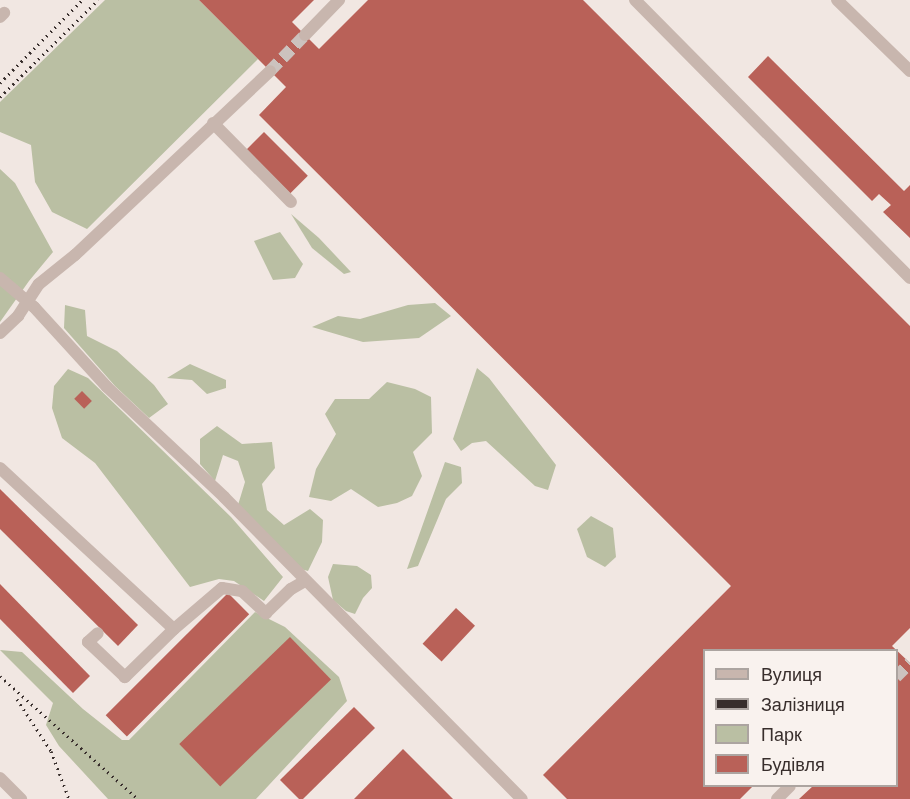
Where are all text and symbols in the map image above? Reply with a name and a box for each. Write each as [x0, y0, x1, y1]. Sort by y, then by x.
legend [703, 649, 898, 787]
text: Вулиця [761, 663, 822, 685]
text: Залізниця [761, 693, 845, 715]
text: Парк [761, 723, 802, 745]
text: Будівля [761, 753, 825, 775]

